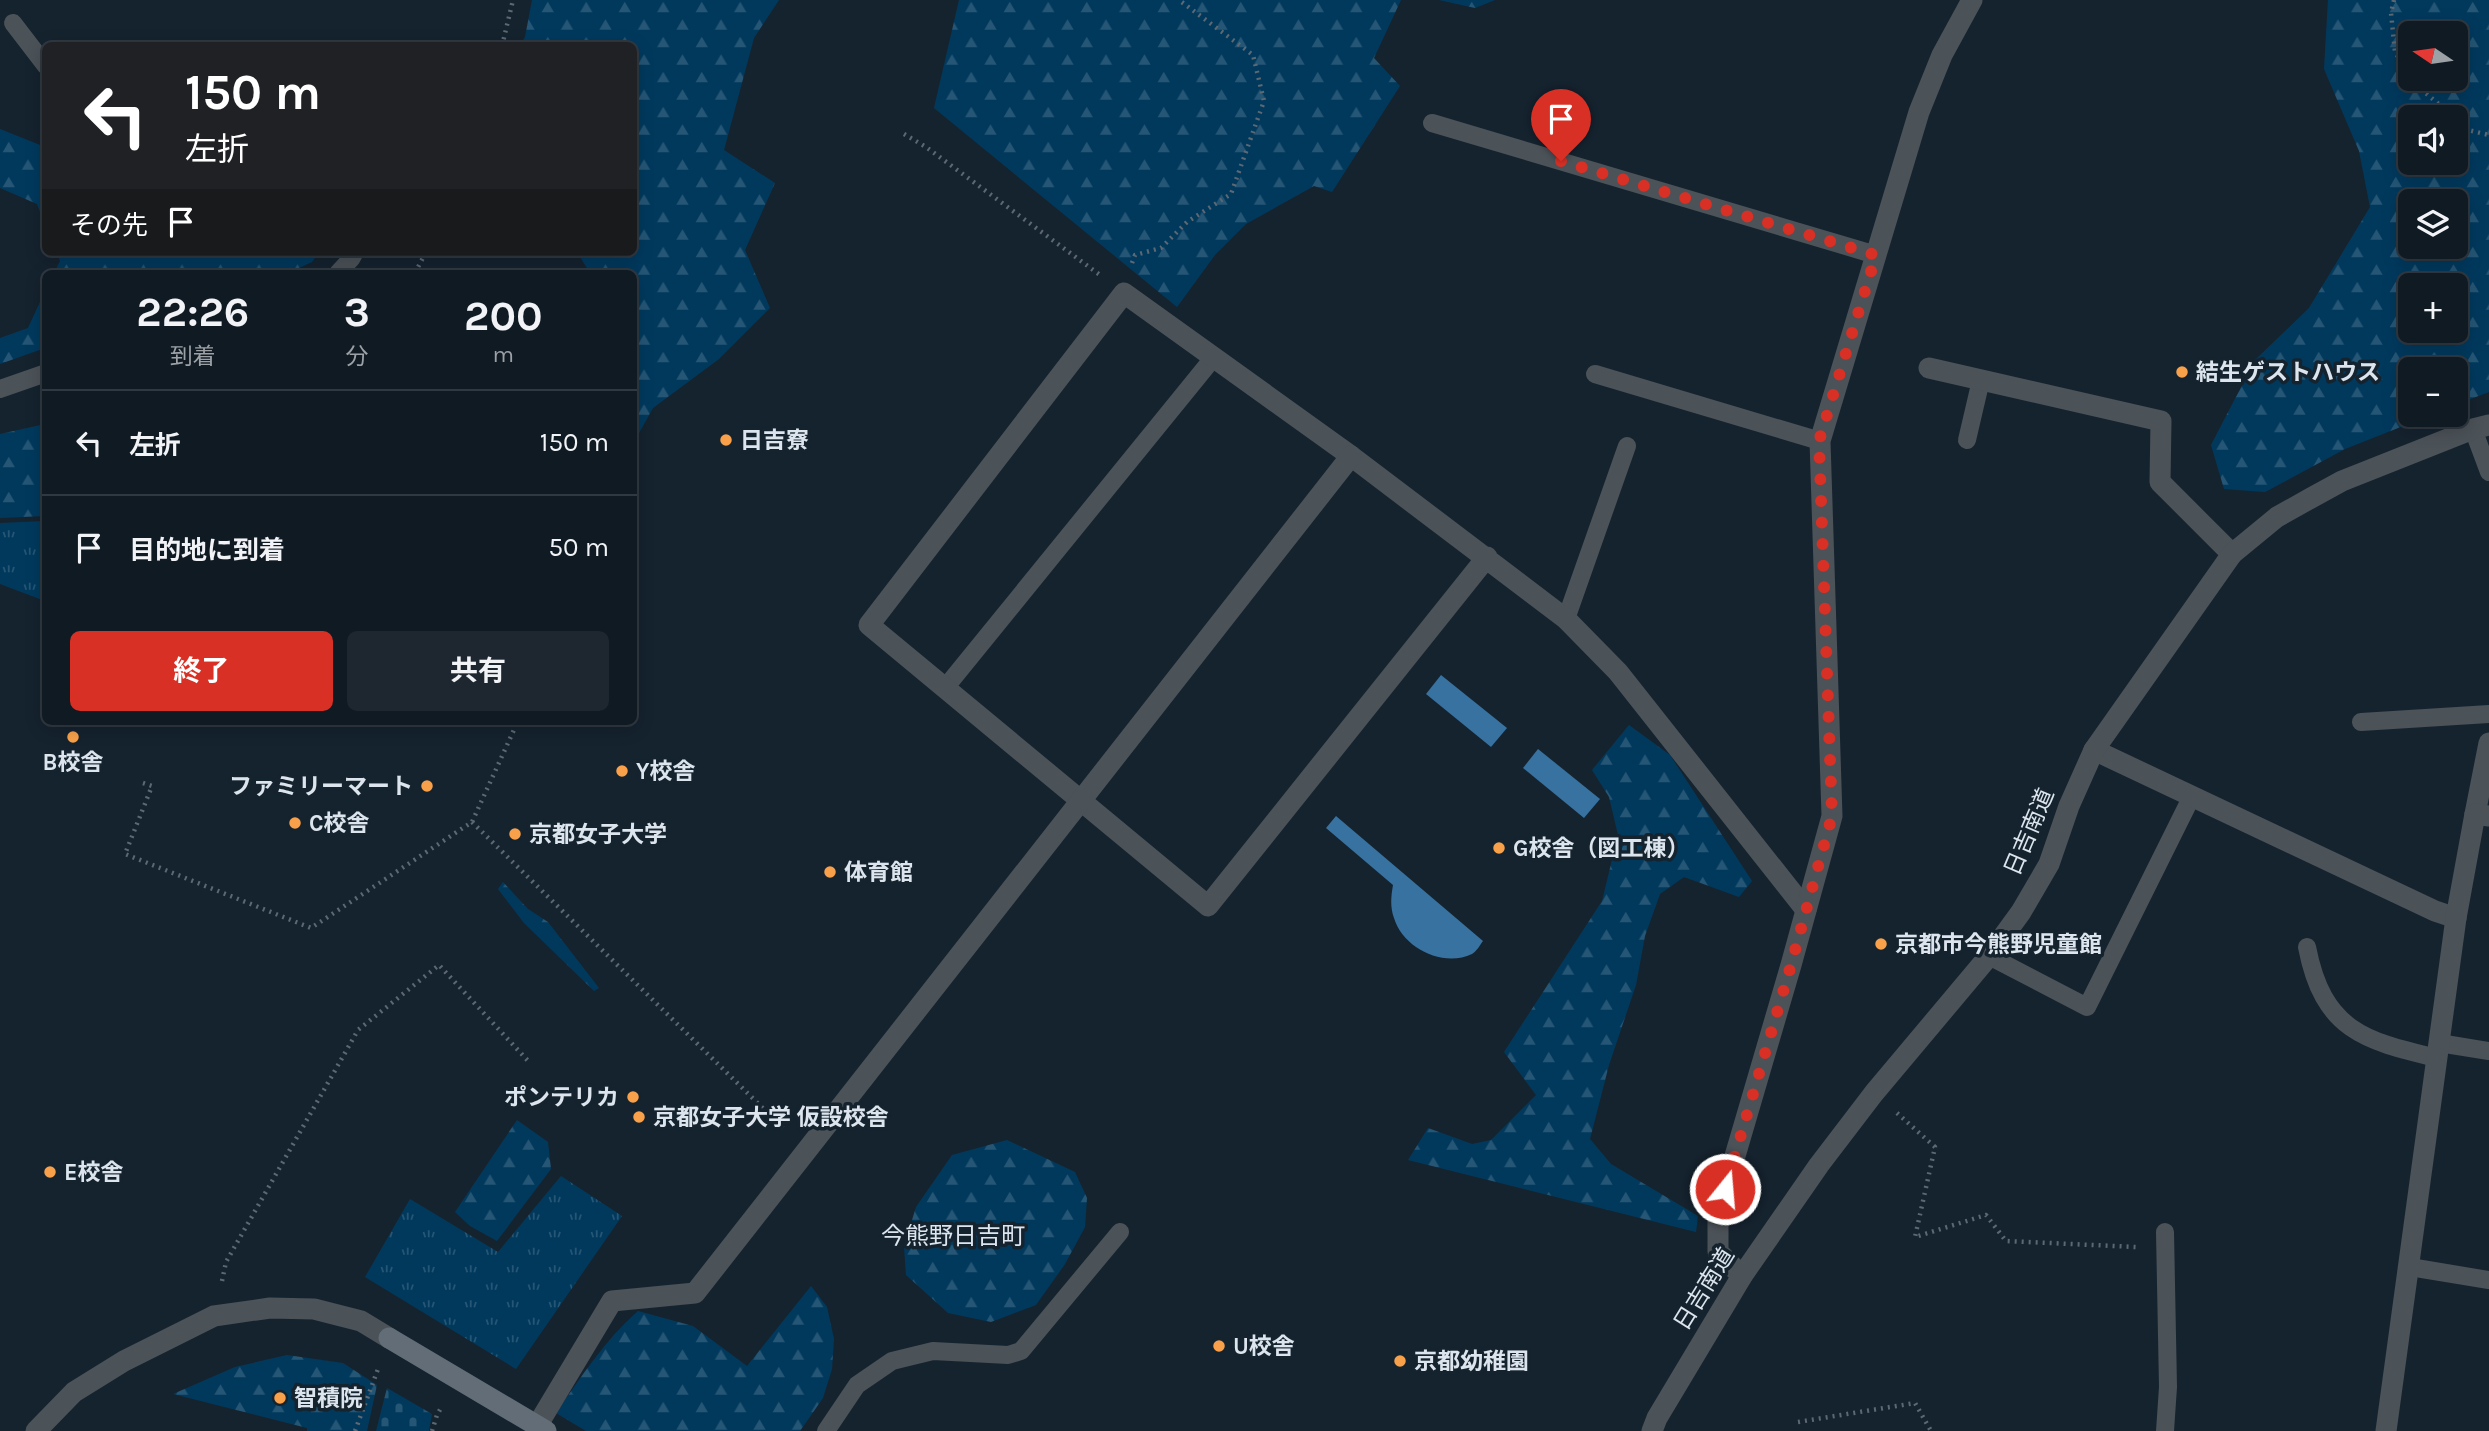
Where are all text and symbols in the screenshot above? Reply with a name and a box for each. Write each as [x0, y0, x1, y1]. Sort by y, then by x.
north arrow [2398, 21, 2468, 91]
map controls [2398, 21, 2468, 427]
text: 150 m [185, 64, 321, 121]
icon: left [70, 70, 161, 161]
pin [1531, 89, 1591, 161]
icon: arrive [1542, 100, 1580, 138]
button: sound [2398, 105, 2468, 175]
text: 左折 [185, 131, 249, 168]
button: layers [2398, 189, 2468, 259]
icon: arrive [162, 203, 200, 241]
text: その先 [70, 210, 148, 241]
button: + [2398, 273, 2468, 343]
text: 22:26 [136, 287, 249, 337]
text: 3 [344, 287, 370, 337]
text: 200 [464, 291, 543, 341]
text: m [493, 341, 514, 368]
text: 到着 [170, 343, 216, 370]
text: 分 [345, 343, 368, 370]
button: − [2398, 357, 2468, 427]
place label: 結生ゲストハウス [2196, 359, 2380, 386]
marker: 結生ゲストハウス [2174, 364, 2190, 380]
icon: left [70, 424, 108, 462]
text: 150 m [540, 427, 609, 458]
place label: 日吉寮 [740, 427, 809, 454]
text: 左折 [129, 430, 181, 461]
marker: 日吉寮 [718, 432, 734, 448]
icon: arrive [70, 529, 108, 567]
text: 50 m [548, 532, 609, 563]
text: 目的地に到着 [129, 535, 285, 566]
button: 終了 [70, 631, 333, 711]
button: 共有 [347, 631, 609, 711]
marker: B校舎 [65, 729, 81, 745]
place label: B校舎 [43, 749, 103, 776]
place label: Y校舎 [636, 758, 696, 785]
marker: Y校舎 [614, 763, 630, 779]
place label: ファミリーマート [229, 773, 413, 800]
marker: ファミリーマート [419, 778, 435, 794]
street label: 日吉南道 [1999, 784, 2059, 880]
place label: C校舎 [309, 810, 370, 837]
marker: C校舎 [287, 815, 303, 831]
place label: 京都女子大学 [529, 821, 667, 848]
marker: 京都女子大学 [507, 826, 523, 842]
place label: G校舎（図工棟） [1513, 835, 1690, 862]
marker: G校舎（図工棟） [1491, 840, 1507, 856]
place label: 体育館 [844, 859, 913, 886]
marker: 体育館 [822, 864, 838, 880]
place label: 京都市今熊野児童館 [1895, 931, 2102, 958]
marker: 京都市今熊野児童館 [1873, 936, 1889, 952]
place label: ポンテリカ [504, 1084, 619, 1111]
marker: ポンテリカ [625, 1089, 641, 1105]
place label: 京都女子大学 仮設校舎 [653, 1104, 889, 1131]
marker: 京都女子大学 仮設校舎 [631, 1109, 647, 1125]
position arrow [1688, 1152, 1762, 1226]
place label: E校舎 [64, 1159, 124, 1186]
marker: E校舎 [42, 1164, 58, 1180]
district label: 今熊野日吉町 [881, 1222, 1025, 1250]
street label: 日吉南道 [1668, 1243, 1740, 1335]
place label: U校舎 [1233, 1333, 1295, 1360]
marker: U校舎 [1211, 1338, 1227, 1354]
place label: 京都幼稚園 [1414, 1348, 1529, 1375]
marker: 京都幼稚園 [1392, 1353, 1408, 1369]
place label: 智積院 [294, 1385, 363, 1412]
marker: 智積院 [272, 1390, 288, 1406]

